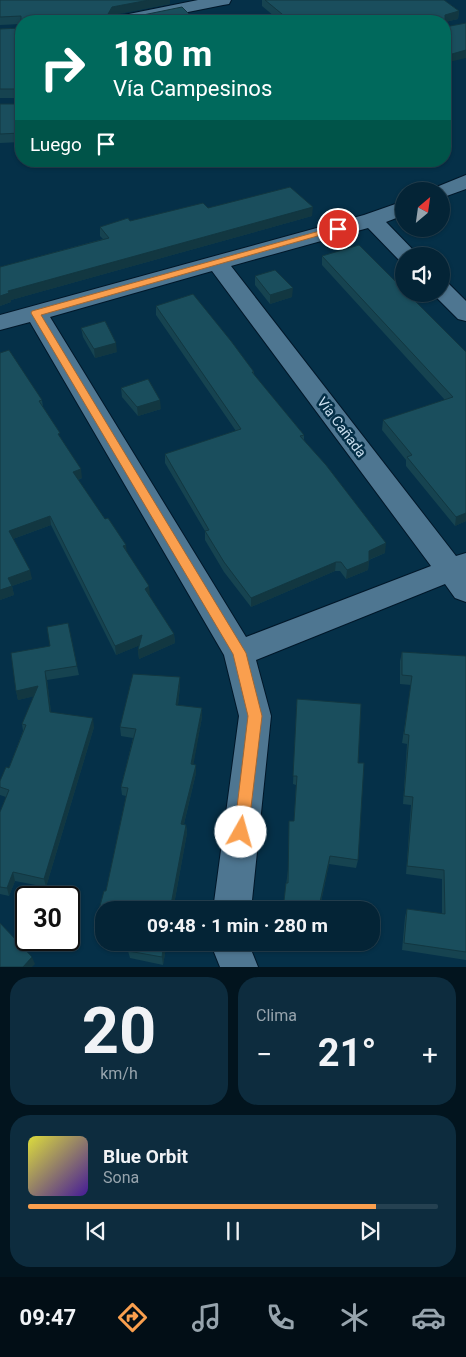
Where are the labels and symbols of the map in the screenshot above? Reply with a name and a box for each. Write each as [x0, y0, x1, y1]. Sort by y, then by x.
north arrow [395, 182, 450, 238]
pin [317, 208, 359, 250]
street label: Vía Cañada [314, 394, 370, 460]
position arrow [214, 805, 266, 857]
speed limit sign: 30 [15, 886, 80, 951]

